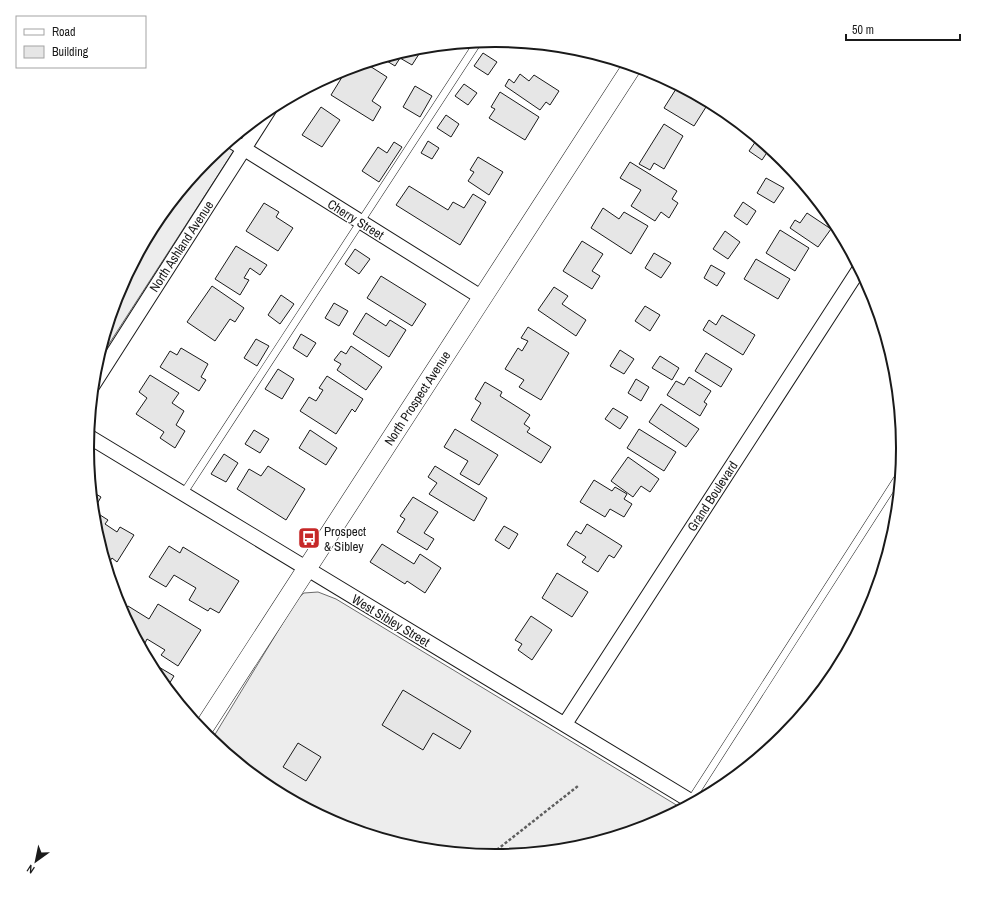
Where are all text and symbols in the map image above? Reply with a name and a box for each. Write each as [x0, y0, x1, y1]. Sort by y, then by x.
legend [16, 16, 146, 68]
scale bar [846, 16, 960, 42]
text: 50 m [852, 22, 874, 38]
text: Road [52, 24, 76, 40]
text: Building [52, 44, 89, 60]
street label: Cherry Street [324, 195, 387, 243]
street label: North Ashland Avenue [146, 197, 217, 295]
street label: North Prospect Avenue [380, 348, 454, 449]
street label: Grand Boulevard [683, 458, 742, 535]
place label: Prospect & Sibley [324, 523, 366, 555]
bus stop icon: Prospect & Sibley [296, 525, 322, 551]
street label: West Sibley Street [349, 590, 433, 650]
north arrow [16, 841, 56, 881]
text: N [24, 862, 37, 877]

